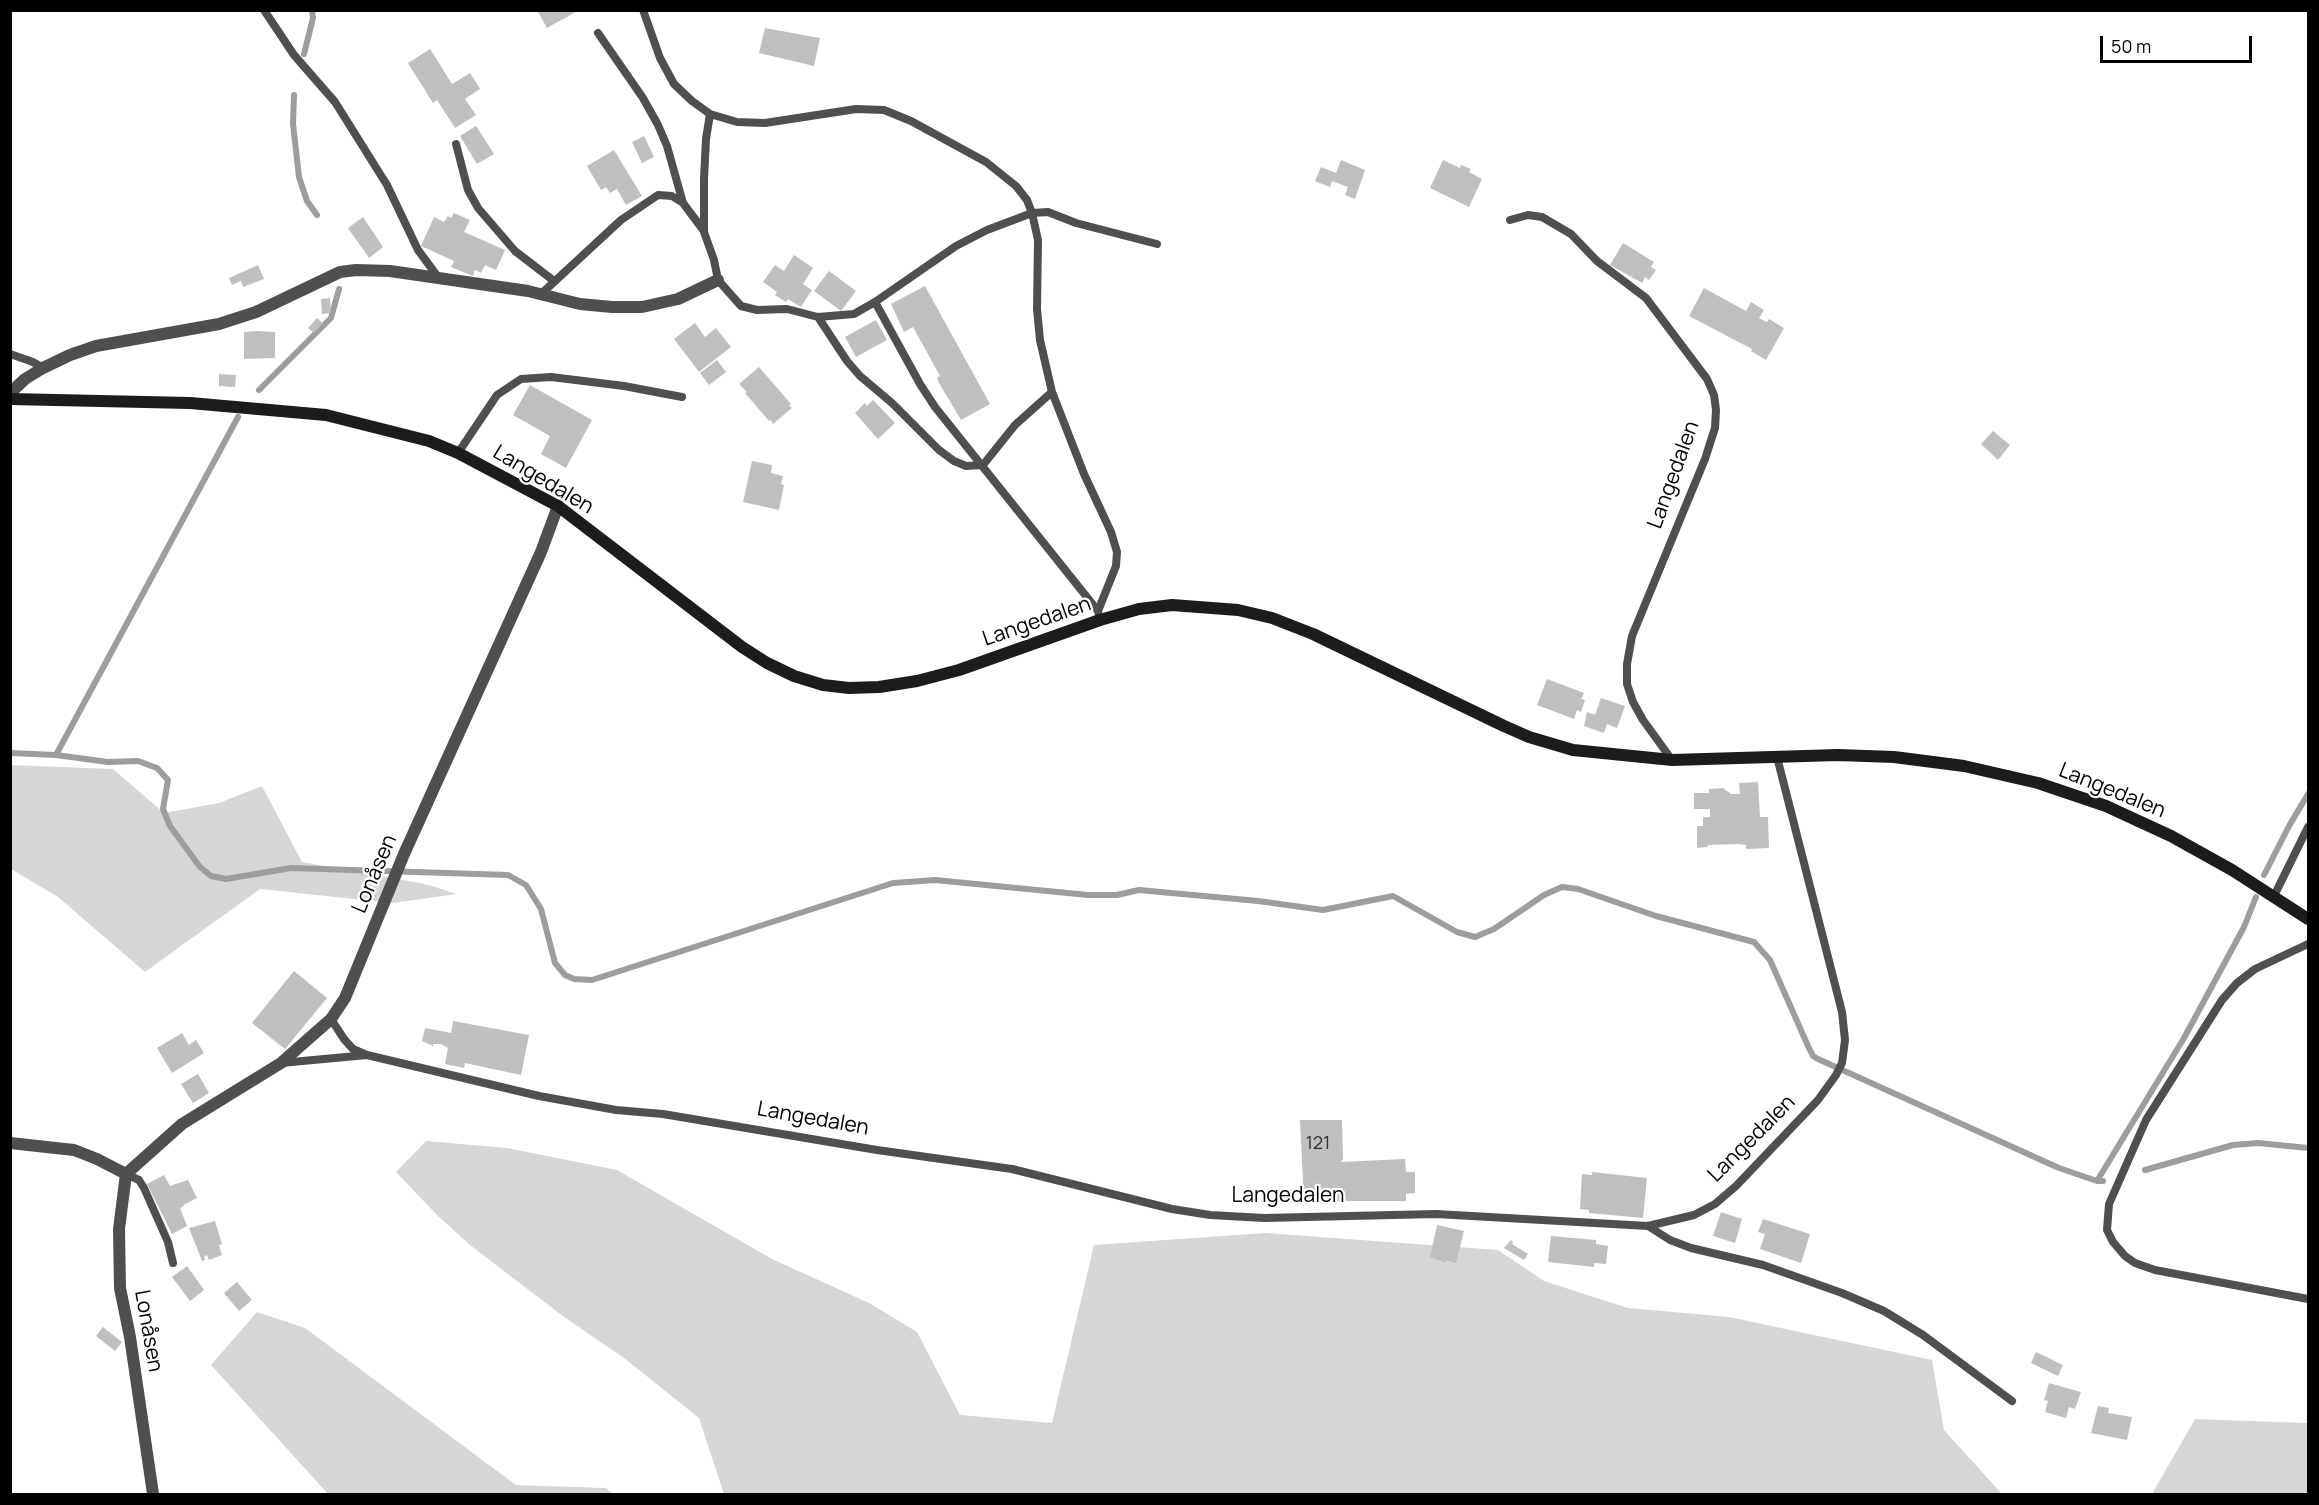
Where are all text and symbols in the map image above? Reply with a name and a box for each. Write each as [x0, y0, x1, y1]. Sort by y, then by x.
scale bar [2103, 24, 2254, 62]
text: 50 m [2111, 34, 2151, 58]
street label: Langedalen [1643, 418, 1705, 532]
street label: Langedalen [488, 440, 598, 520]
street label: Langedalen [979, 592, 1095, 652]
street label: Langedalen [2055, 758, 2169, 824]
street label: Lonåsen [347, 831, 403, 917]
street label: Langedalen [1703, 1090, 1801, 1188]
street label: Langedalen [755, 1097, 871, 1141]
house number: 121 [1306, 1133, 1330, 1155]
street label: Langedalen [1231, 1183, 1345, 1209]
street label: Lonåsen [128, 1288, 168, 1374]

